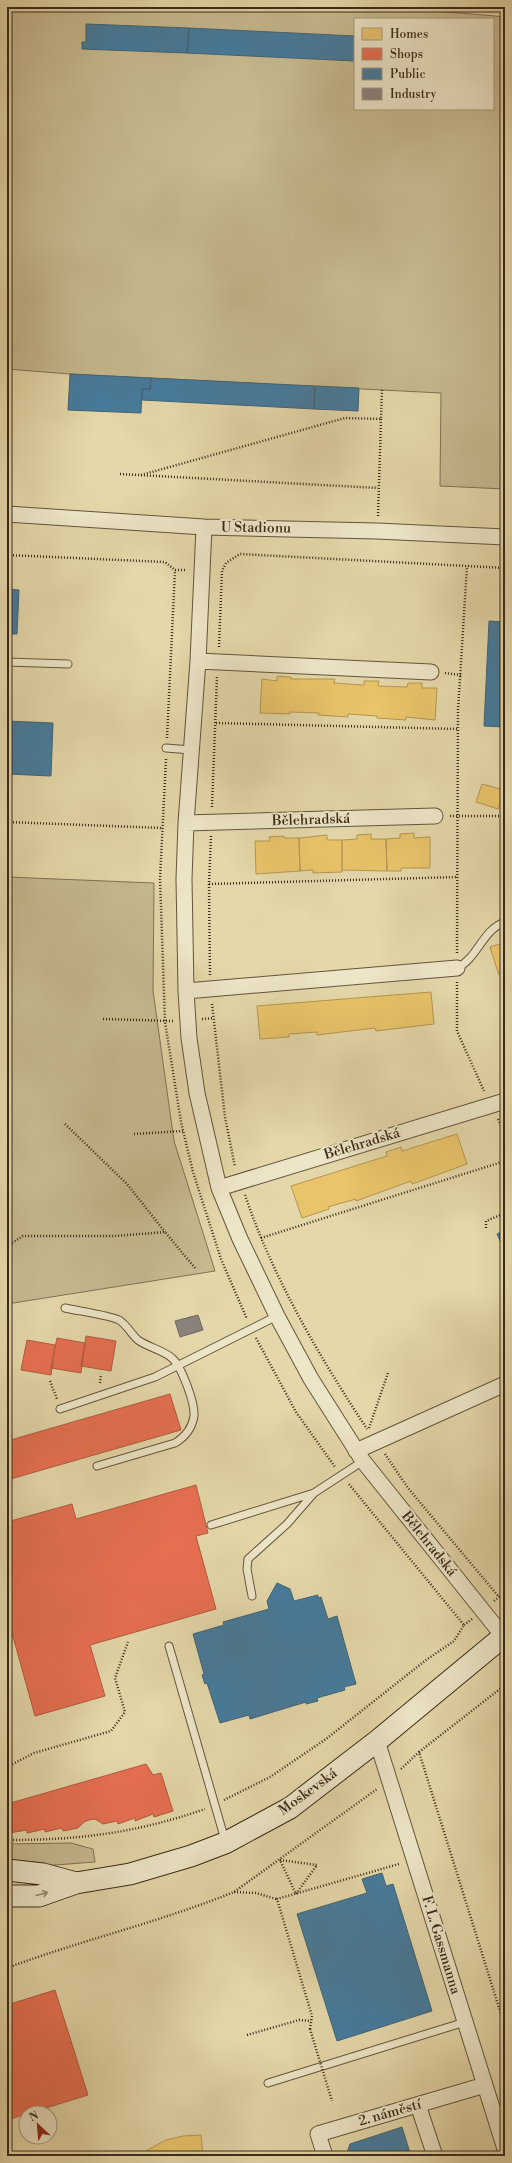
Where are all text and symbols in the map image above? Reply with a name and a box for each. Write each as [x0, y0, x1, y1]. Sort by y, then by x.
legend [354, 18, 494, 110]
text: Homes [390, 27, 428, 42]
text: Shops [390, 47, 423, 62]
text: Public [390, 67, 426, 82]
text: Industry [390, 87, 437, 102]
street label: U Stadionu [221, 518, 291, 538]
street label: Bělehradská [270, 810, 351, 830]
street label: Bělehradská [321, 1124, 403, 1164]
street label: Bělehradská [397, 1507, 461, 1581]
street label: Moskevská [275, 1764, 342, 1819]
one-way arrow [36, 1890, 49, 1898]
street label: F. L. Gassmanna [417, 1893, 465, 1997]
street label: 2. náměstí [356, 2095, 425, 2131]
north arrow [18, 2105, 58, 2145]
text: N [27, 2109, 41, 2125]

